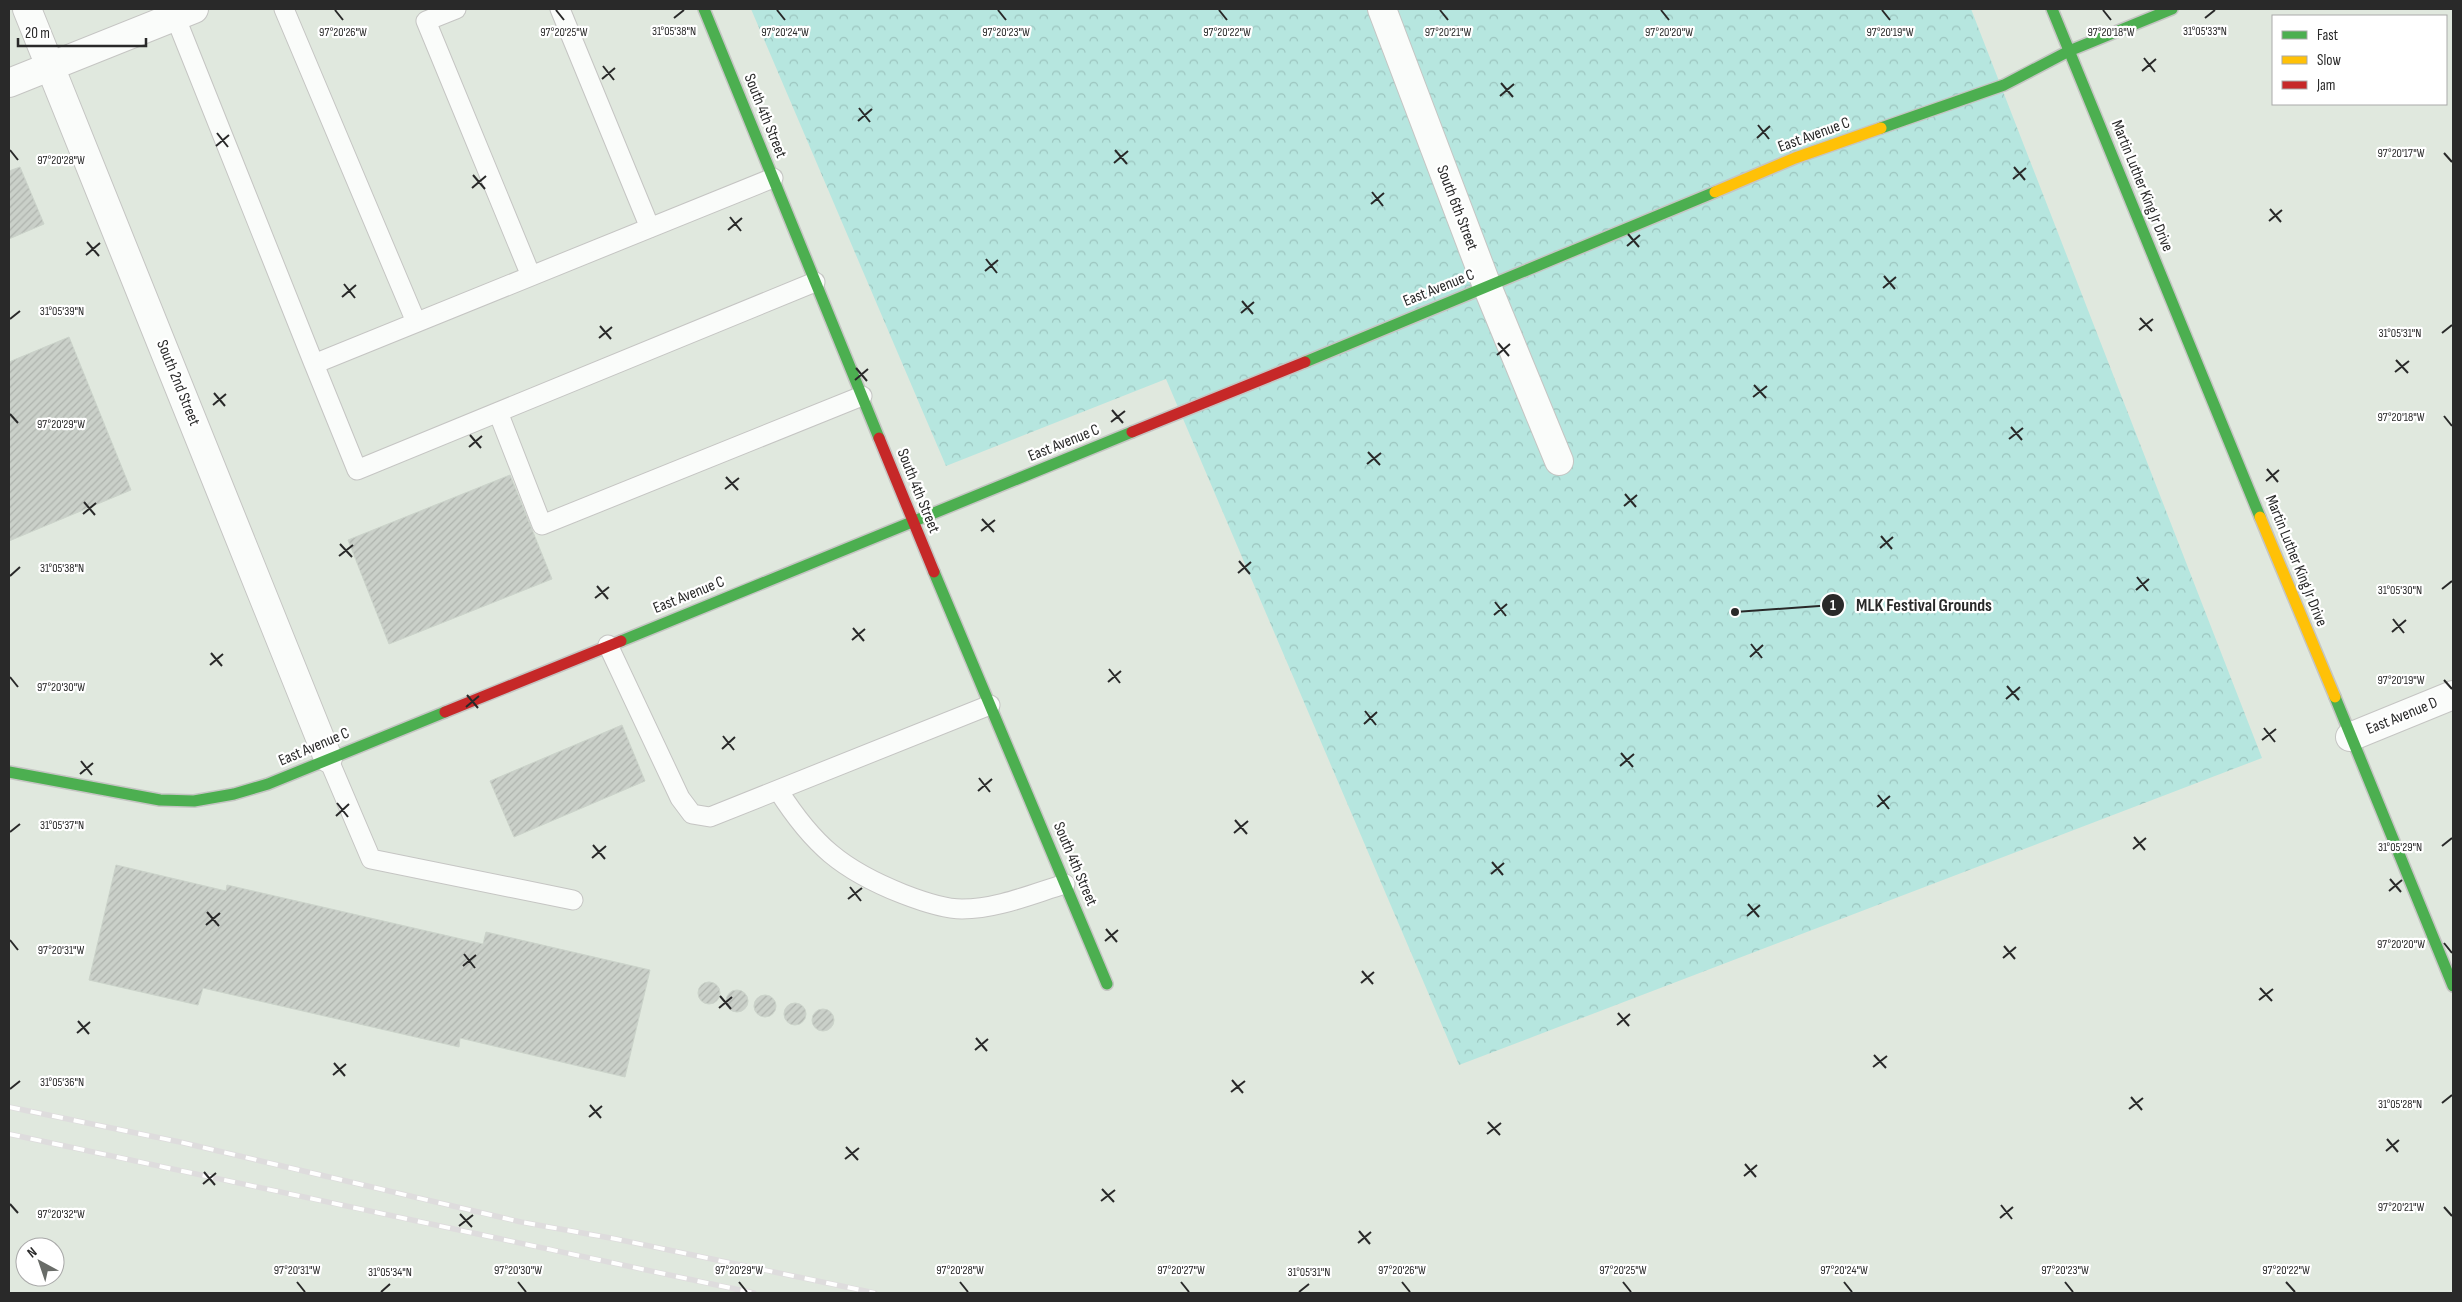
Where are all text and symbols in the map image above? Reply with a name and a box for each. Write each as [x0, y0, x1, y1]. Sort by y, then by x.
scale bar [18, 15, 145, 47]
legend [2272, 15, 2447, 105]
text: 20 m [25, 24, 50, 43]
text: 31°05'38"N [652, 24, 696, 39]
text: 31°05'33"N [2183, 24, 2227, 39]
text: 97°20'26"W [319, 25, 367, 40]
text: 97°20'25"W [540, 25, 588, 40]
text: 97°20'24"W [761, 25, 809, 40]
text: 97°20'23"W [982, 25, 1030, 40]
text: 97°20'22"W [1203, 25, 1251, 40]
text: 97°20'21"W [1425, 25, 1471, 40]
text: 97°20'20"W [1645, 25, 1693, 40]
text: 97°20'19"W [1866, 25, 1914, 40]
text: 97°20'18"W [2087, 25, 2135, 40]
text: Fast [2317, 26, 2339, 45]
text: Slow [2317, 51, 2341, 70]
street label: South 4th Street [739, 71, 791, 161]
text: Jam [2316, 76, 2335, 95]
street label: East Avenue C [1775, 113, 1853, 157]
street label: Martin Luther King Jr Drive [2107, 118, 2177, 254]
text: 97°20'17"W [2378, 146, 2425, 161]
text: 97°20'28"W [37, 153, 85, 168]
street label: South 6th Street [1432, 163, 1482, 253]
street label: East Avenue C [1401, 265, 1478, 311]
text: 31°05'39"N [40, 304, 84, 319]
text: 31°05'31"N [2379, 326, 2421, 341]
street label: South 2nd Street [152, 337, 204, 429]
text: 97°20'18"W [2377, 410, 2425, 425]
text: 97°20'29"W [37, 417, 85, 432]
street label: East Avenue C [1026, 420, 1103, 466]
street label: South 4th Street [892, 446, 944, 536]
street label: Martin Luther King Jr Drive [2261, 493, 2331, 629]
text: 31°05'38"N [40, 561, 84, 576]
street label: East Avenue C [651, 572, 728, 618]
text: 31°05'30"N [2378, 583, 2422, 598]
callout: MLK Festival Grounds [1821, 588, 2002, 621]
text: MLK Festival Grounds [1856, 595, 1992, 616]
text: 1 [1830, 596, 1836, 615]
text: 97°20'19"W [2377, 673, 2425, 688]
text: 97°20'30"W [37, 680, 85, 695]
street label: East Avenue D [2364, 693, 2441, 739]
street label: East Avenue C [276, 723, 352, 770]
text: 31°05'37"N [40, 818, 84, 833]
street label: South 4th Street [1049, 819, 1101, 909]
text: 31°05'29"N [2378, 840, 2422, 855]
text: 97°20'20"W [2377, 937, 2425, 952]
text: 97°20'31"W [38, 943, 84, 958]
text: 31°05'36"N [40, 1075, 84, 1090]
text: 31°05'28"N [2378, 1097, 2422, 1112]
text: 97°20'21"W [2378, 1200, 2424, 1215]
text: 97°20'32"W [37, 1207, 85, 1222]
north arrow [15, 1237, 65, 1287]
text: N [24, 1244, 40, 1261]
text: 97°20'31"W [274, 1263, 320, 1278]
text: 97°20'30"W [494, 1263, 542, 1278]
text: 97°20'29"W [715, 1263, 763, 1278]
text: 97°20'28"W [936, 1263, 984, 1278]
text: 97°20'27"W [1157, 1263, 1205, 1278]
text: 97°20'26"W [1378, 1263, 1426, 1278]
text: 97°20'25"W [1599, 1263, 1647, 1278]
text: 97°20'24"W [1820, 1263, 1868, 1278]
text: 97°20'23"W [2041, 1263, 2089, 1278]
text: 97°20'22"W [2262, 1263, 2310, 1278]
text: 31°05'34"N [368, 1265, 412, 1280]
text: 31°05'31"N [1288, 1265, 1330, 1280]

